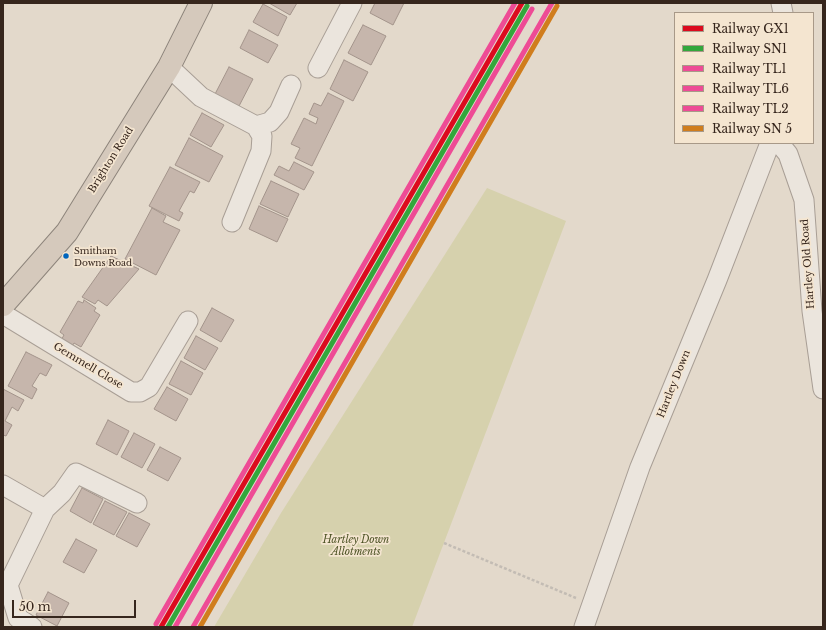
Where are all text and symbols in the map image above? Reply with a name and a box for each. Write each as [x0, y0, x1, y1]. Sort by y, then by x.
legend [674, 12, 814, 144]
text: Railway GX1 [712, 21, 789, 36]
text: Railway SN1 [712, 41, 787, 56]
text: Railway TL1 [712, 61, 787, 76]
text: Railway TL6 [712, 81, 789, 96]
text: Railway TL2 [712, 101, 789, 116]
text: Railway SN 5 [712, 121, 792, 136]
street label: Brighton Road [86, 125, 136, 195]
street label: Hartley Old Road [799, 219, 817, 309]
place label: Smitham Downs Road [74, 246, 132, 267]
marker: Smitham Downs Road [61, 251, 71, 261]
street label: Gemmell Close [51, 340, 125, 392]
street label: Hartley Down [655, 348, 693, 420]
park label: Hartley Down Allotments [323, 534, 389, 558]
scale bar [14, 592, 138, 618]
text: 50 m [19, 599, 51, 614]

